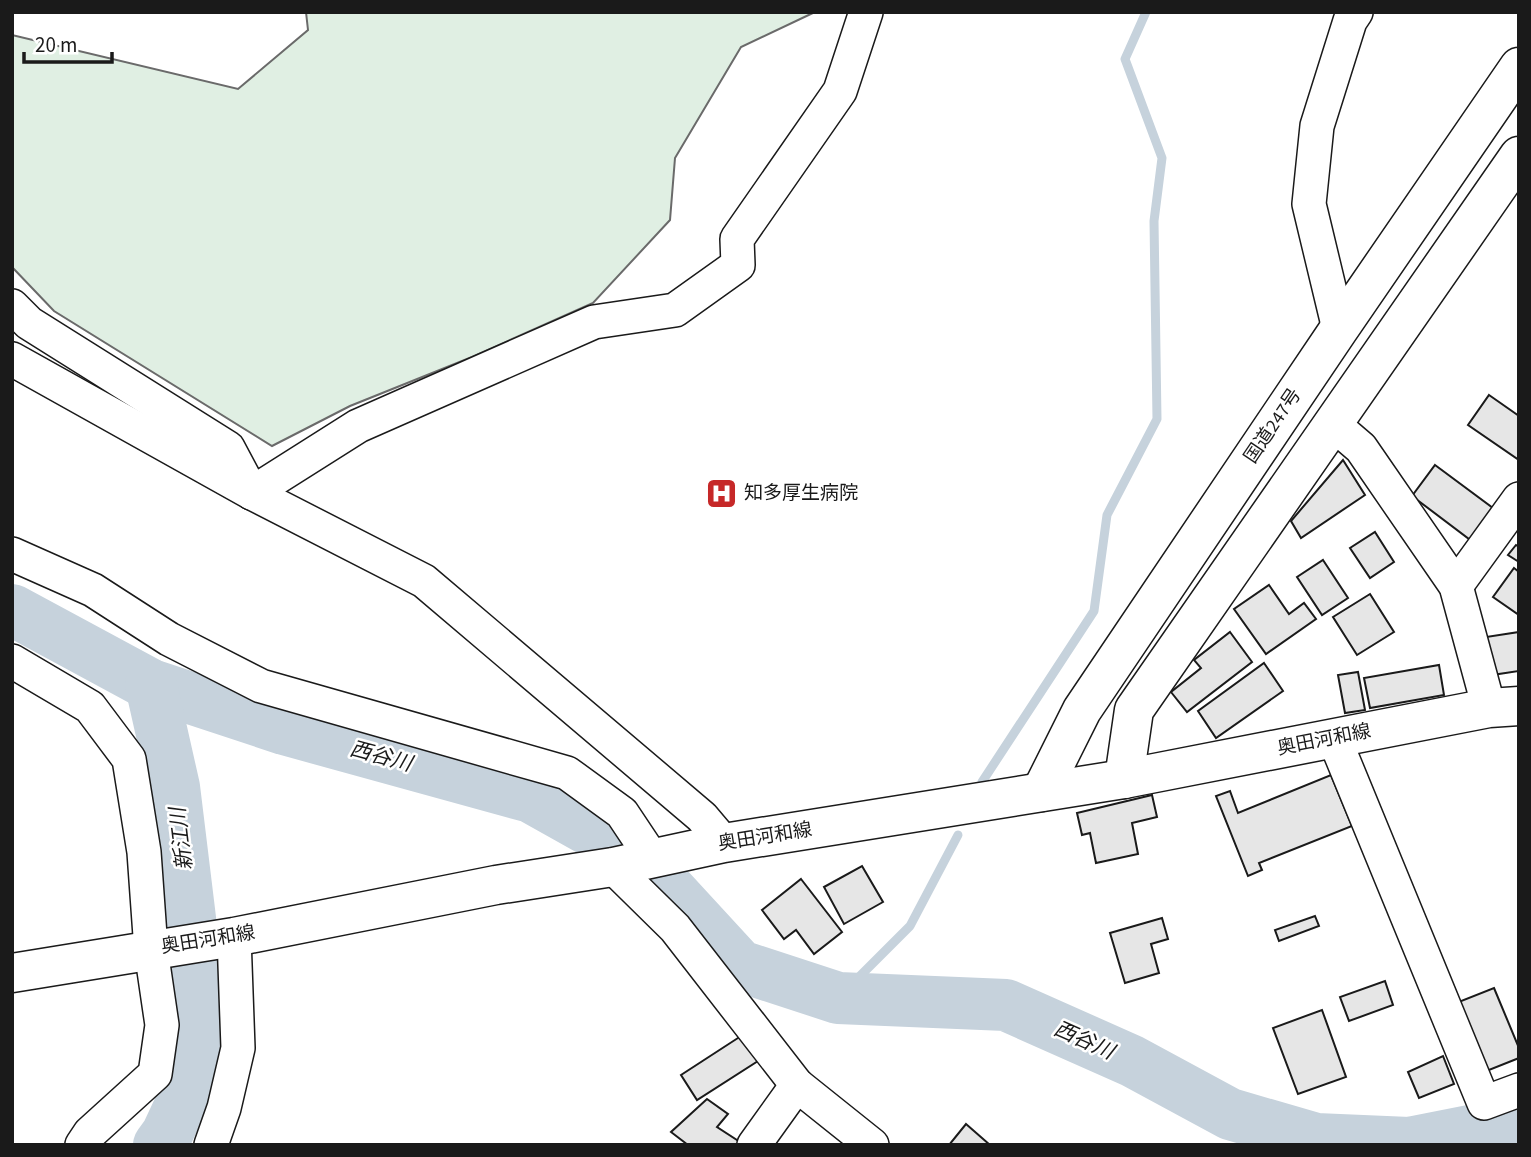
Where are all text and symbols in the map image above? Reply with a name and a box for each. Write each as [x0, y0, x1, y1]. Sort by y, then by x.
scale bar [24, 21, 112, 65]
text: 20 m [35, 30, 77, 60]
street label: 国道247号 [1238, 383, 1308, 469]
hospital icon: 知多厚生病院 [704, 476, 738, 510]
place label: 知多厚生病院 [744, 480, 858, 507]
street label: 奥田河和線 [1275, 718, 1373, 762]
water label: 西谷川 [347, 733, 417, 779]
water label: 新江川 [162, 804, 200, 872]
street label: 奥田河和線 [716, 816, 814, 858]
street label: 奥田河和線 [159, 919, 257, 961]
water label: 西谷川 [1049, 1013, 1121, 1067]

